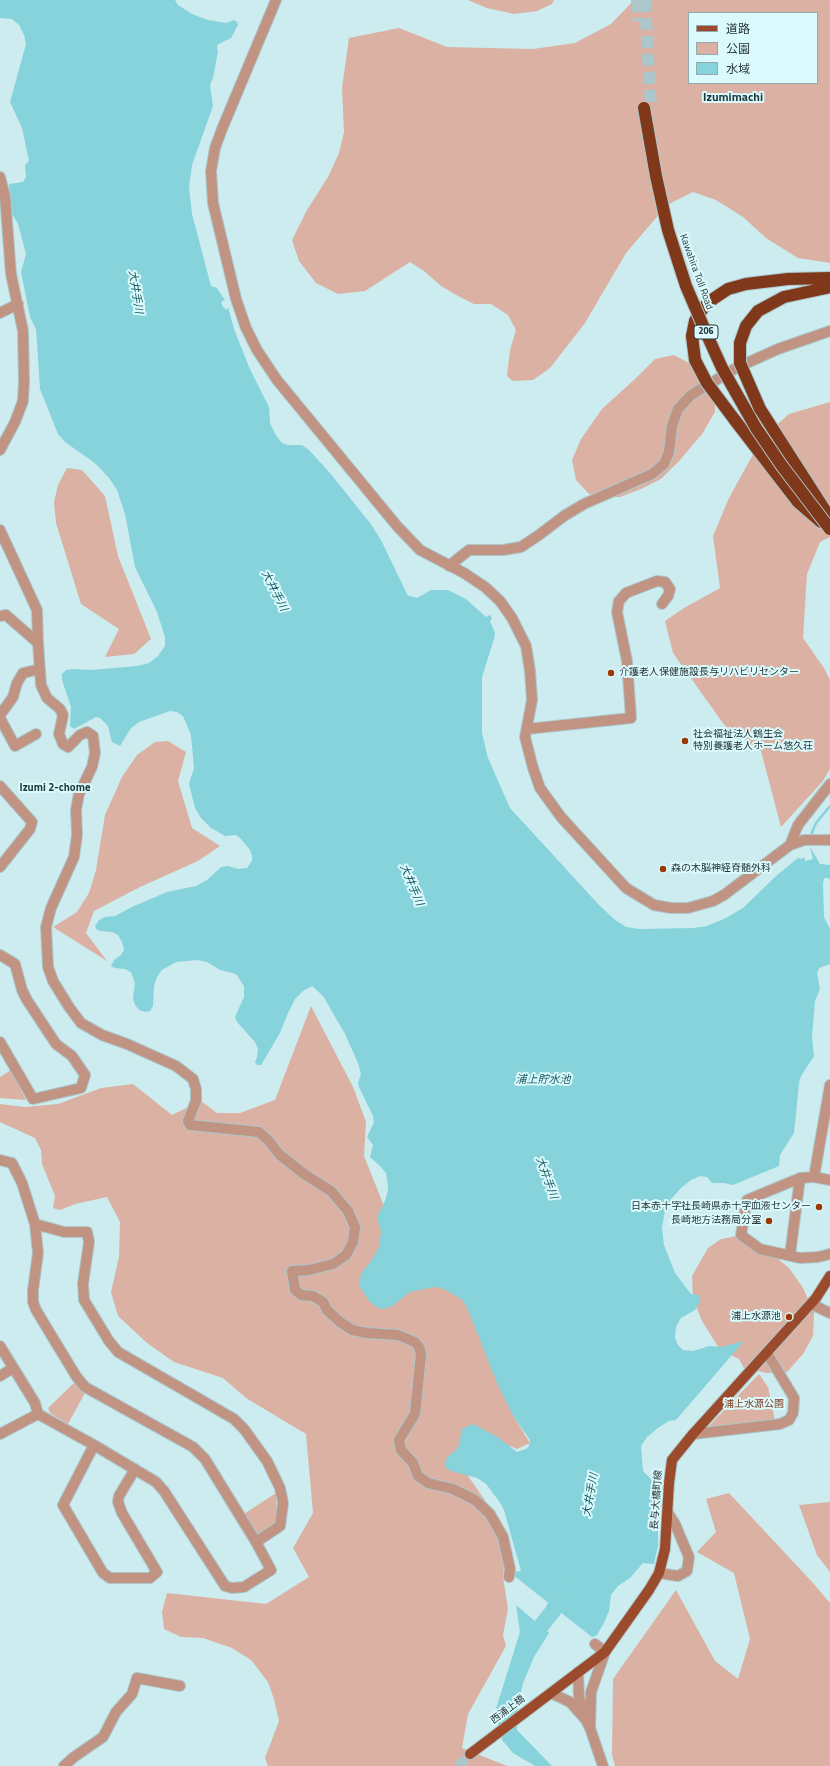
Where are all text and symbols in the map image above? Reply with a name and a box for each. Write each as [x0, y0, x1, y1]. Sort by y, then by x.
legend [688, 12, 818, 84]
text: 道路 [726, 19, 750, 38]
text: 公園 [726, 39, 750, 58]
text: 水域 [726, 59, 750, 78]
district label: Izumimachi [703, 91, 763, 105]
street label: Kawahira Toll Road [677, 233, 715, 311]
water label: 大井手川 [125, 269, 145, 315]
road number: 206 [694, 325, 718, 339]
water label: 大井手川 [258, 568, 290, 614]
place label: 介護老人保健施設長与リハビリセンター [619, 667, 799, 679]
marker: 介護老人保健施設長与リハビリセンター [606, 668, 616, 678]
place label: 社会福祉法人鶴生会 特別養護老人ホーム悠久荘 [693, 729, 813, 752]
marker: 社会福祉法人鶴生会 特別養護老人ホーム悠久荘 [680, 736, 690, 746]
district label: Izumi 2-chome [19, 781, 91, 795]
water label: 大井手川 [396, 862, 426, 908]
place label: 森の木脳神経脊髄外科 [671, 863, 771, 875]
marker: 森の木脳神経脊髄外科 [658, 864, 668, 874]
water label: 浦上貯水池 [516, 1073, 570, 1087]
water label: 大井手川 [532, 1155, 560, 1201]
place label: 日本赤十字社長崎県赤十字血液センター [631, 1201, 811, 1213]
marker: 日本赤十字社長崎県赤十字血液センター [814, 1202, 824, 1212]
place label: 長崎地方法務局分室 [671, 1215, 761, 1227]
marker: 長崎地方法務局分室 [764, 1216, 774, 1226]
place label: 浦上水源池 [731, 1311, 781, 1323]
marker: 浦上水源池 [784, 1312, 794, 1322]
park label: 浦上水源公園 [724, 1399, 784, 1411]
street label: 長与大橋町線 [649, 1470, 665, 1530]
water label: 大井手川 [581, 1472, 601, 1518]
street label: 西浦上橋 [488, 1693, 528, 1727]

